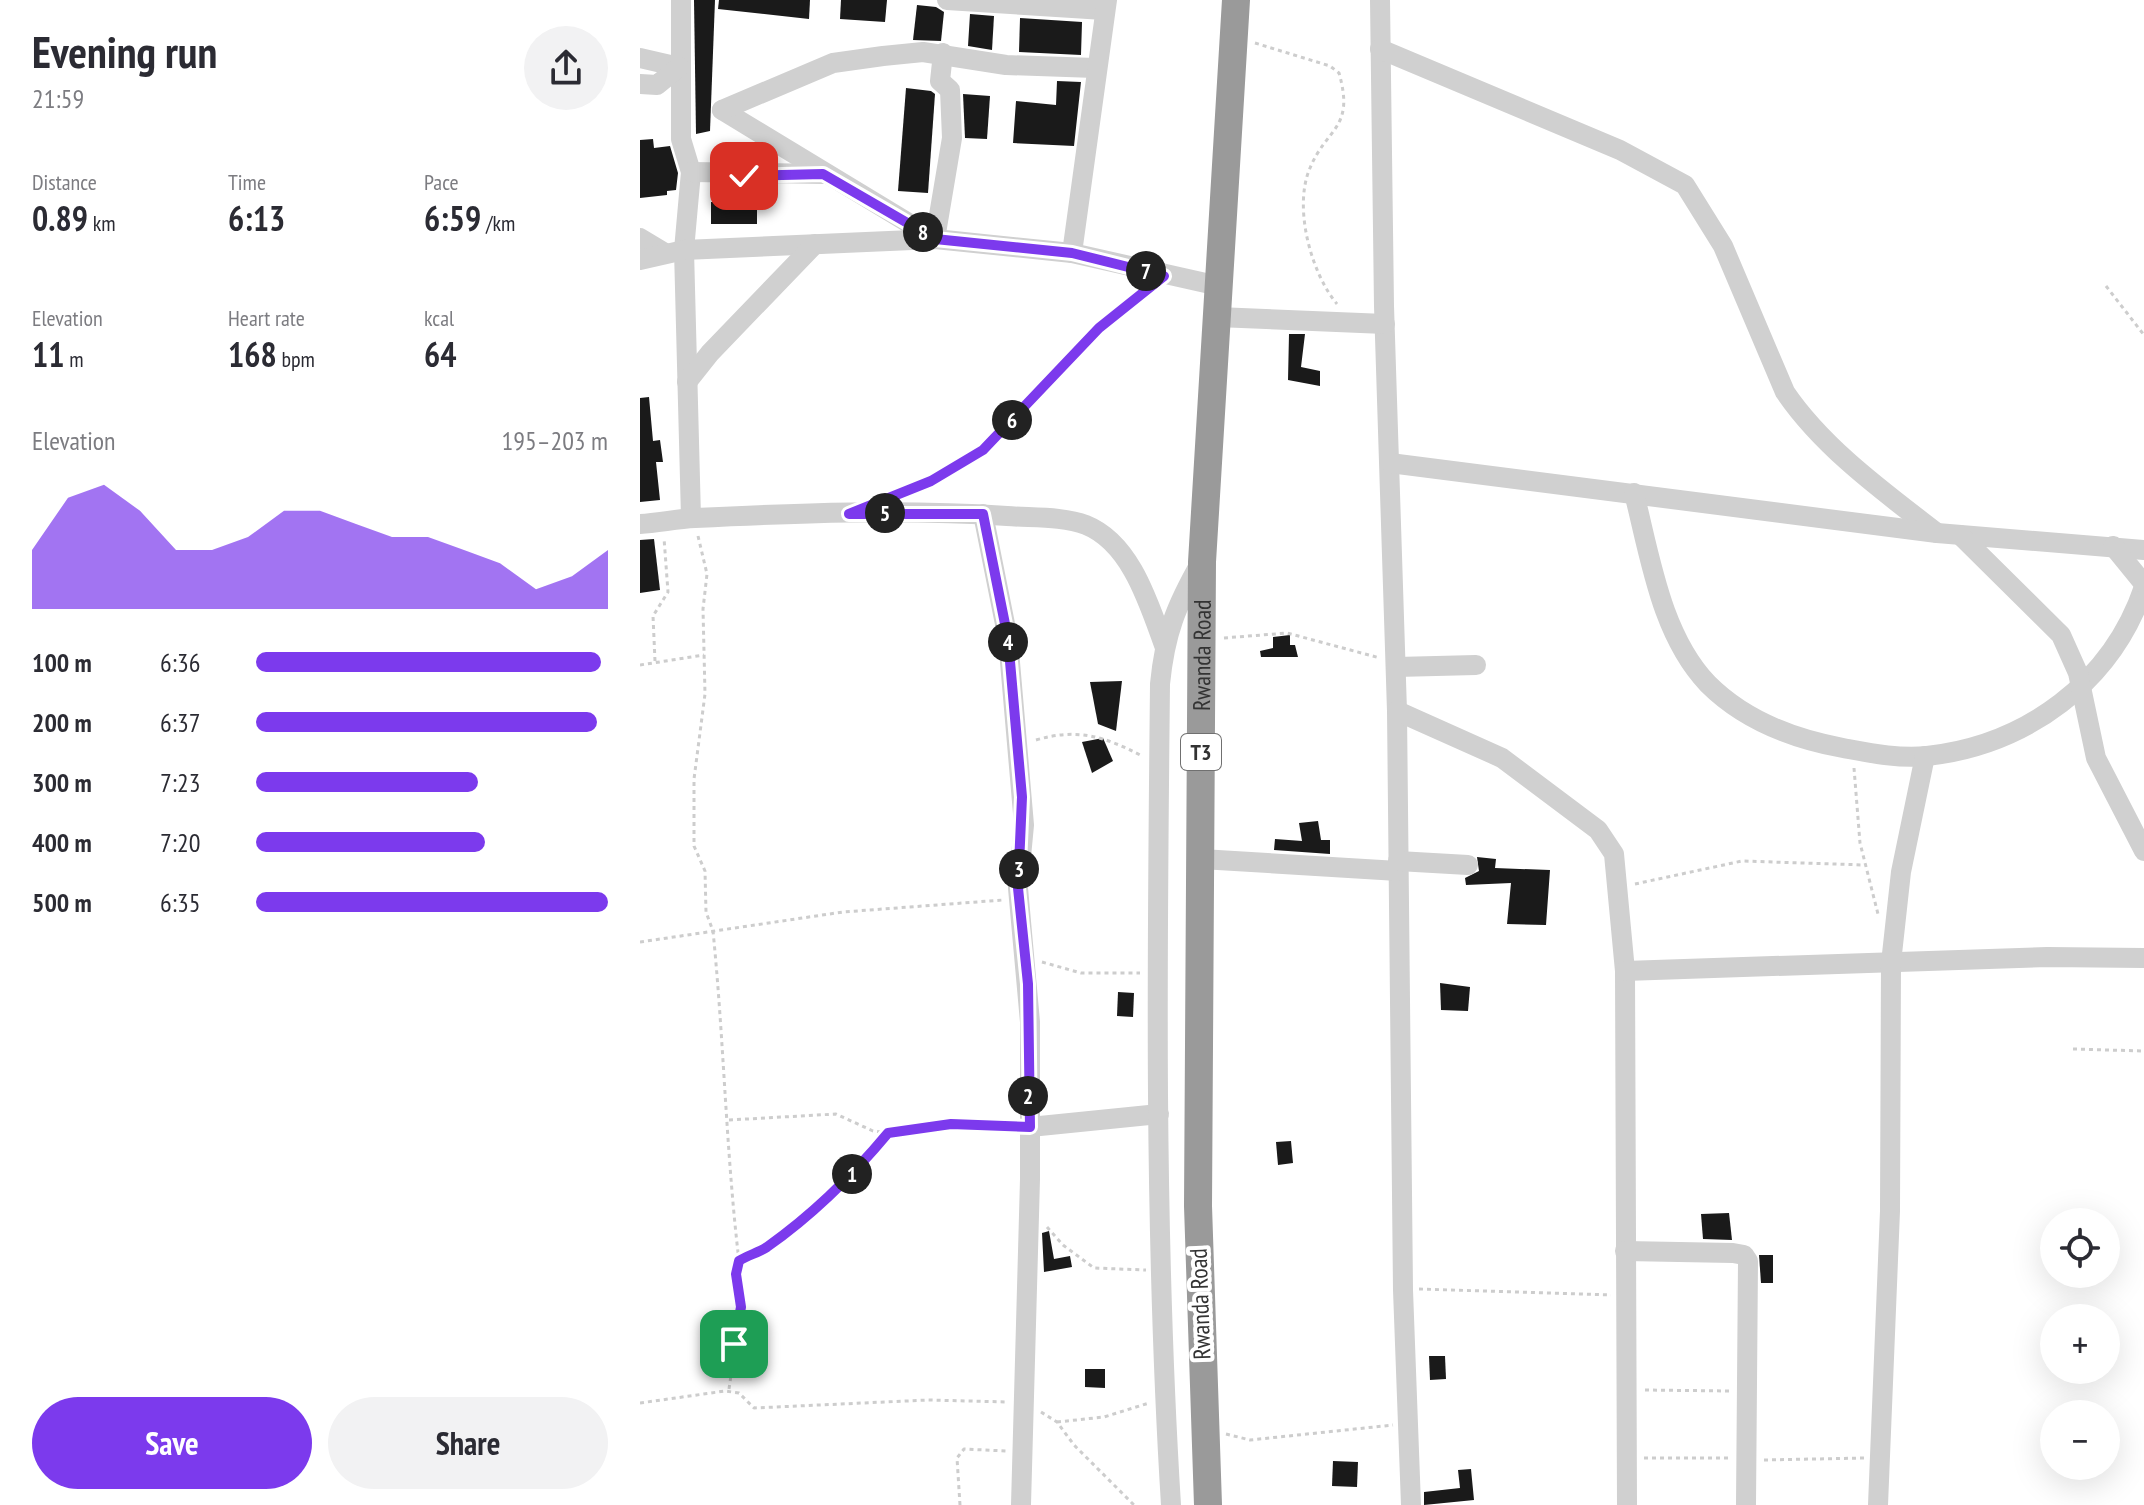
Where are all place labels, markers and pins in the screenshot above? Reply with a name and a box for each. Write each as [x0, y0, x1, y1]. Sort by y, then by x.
pin [710, 142, 778, 210]
pin: 8 [903, 212, 943, 252]
pin: 7 [1126, 251, 1166, 291]
pin: 6 [992, 400, 1032, 440]
pin: 5 [865, 493, 905, 533]
pin: 4 [988, 622, 1028, 662]
pin: 3 [999, 849, 1039, 889]
pin: 2 [1008, 1076, 1048, 1116]
pin: 1 [832, 1154, 872, 1194]
pin [700, 1310, 768, 1378]

